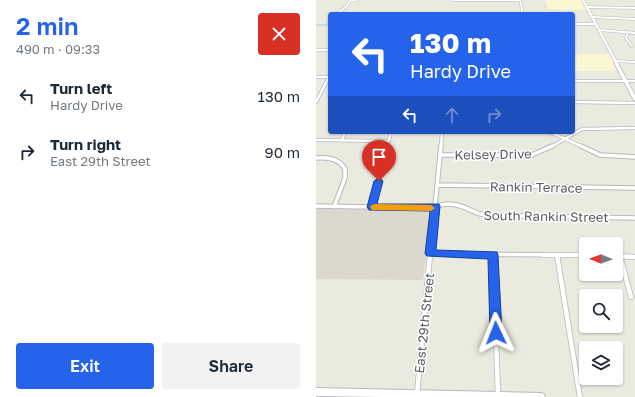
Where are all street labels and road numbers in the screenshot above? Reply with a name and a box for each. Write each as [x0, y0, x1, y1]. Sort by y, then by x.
street label: Kelsey Drive [454, 145, 532, 163]
street label: Rankin Terrace [490, 178, 582, 196]
street label: South Rankin Street [483, 207, 609, 225]
street label: East 29th Street [411, 272, 437, 374]

